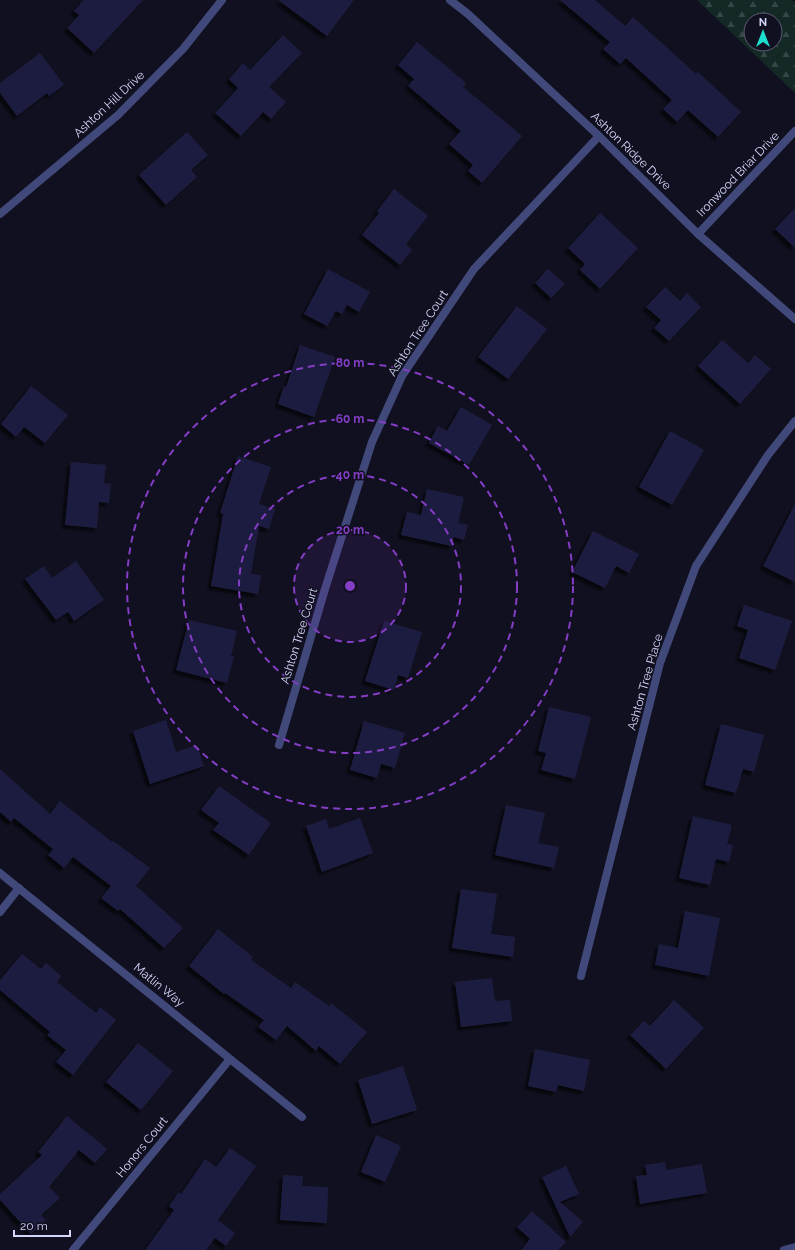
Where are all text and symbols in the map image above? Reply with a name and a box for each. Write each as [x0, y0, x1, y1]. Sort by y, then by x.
north arrow [743, 12, 783, 52]
text: N [759, 16, 767, 29]
street label: Ashton Hill Drive [71, 68, 147, 140]
street label: Ashton Ridge Drive [588, 109, 674, 193]
street label: Ironwood Briar Drive [694, 129, 782, 219]
street label: Ashton Tree Court [385, 287, 451, 379]
text: 80 m [336, 356, 364, 370]
text: 60 m [336, 412, 364, 426]
text: 40 m [336, 468, 364, 482]
text: 20 m [336, 523, 364, 537]
centre of rings [343, 579, 357, 593]
street label: Ashton Tree Court [278, 586, 320, 686]
street label: Ashton Tree Place [625, 632, 665, 732]
street label: Matlin Way [131, 960, 188, 1010]
street label: Honors Court [113, 1114, 171, 1180]
scale bar [14, 1212, 70, 1238]
text: 20 m [20, 1219, 48, 1233]

